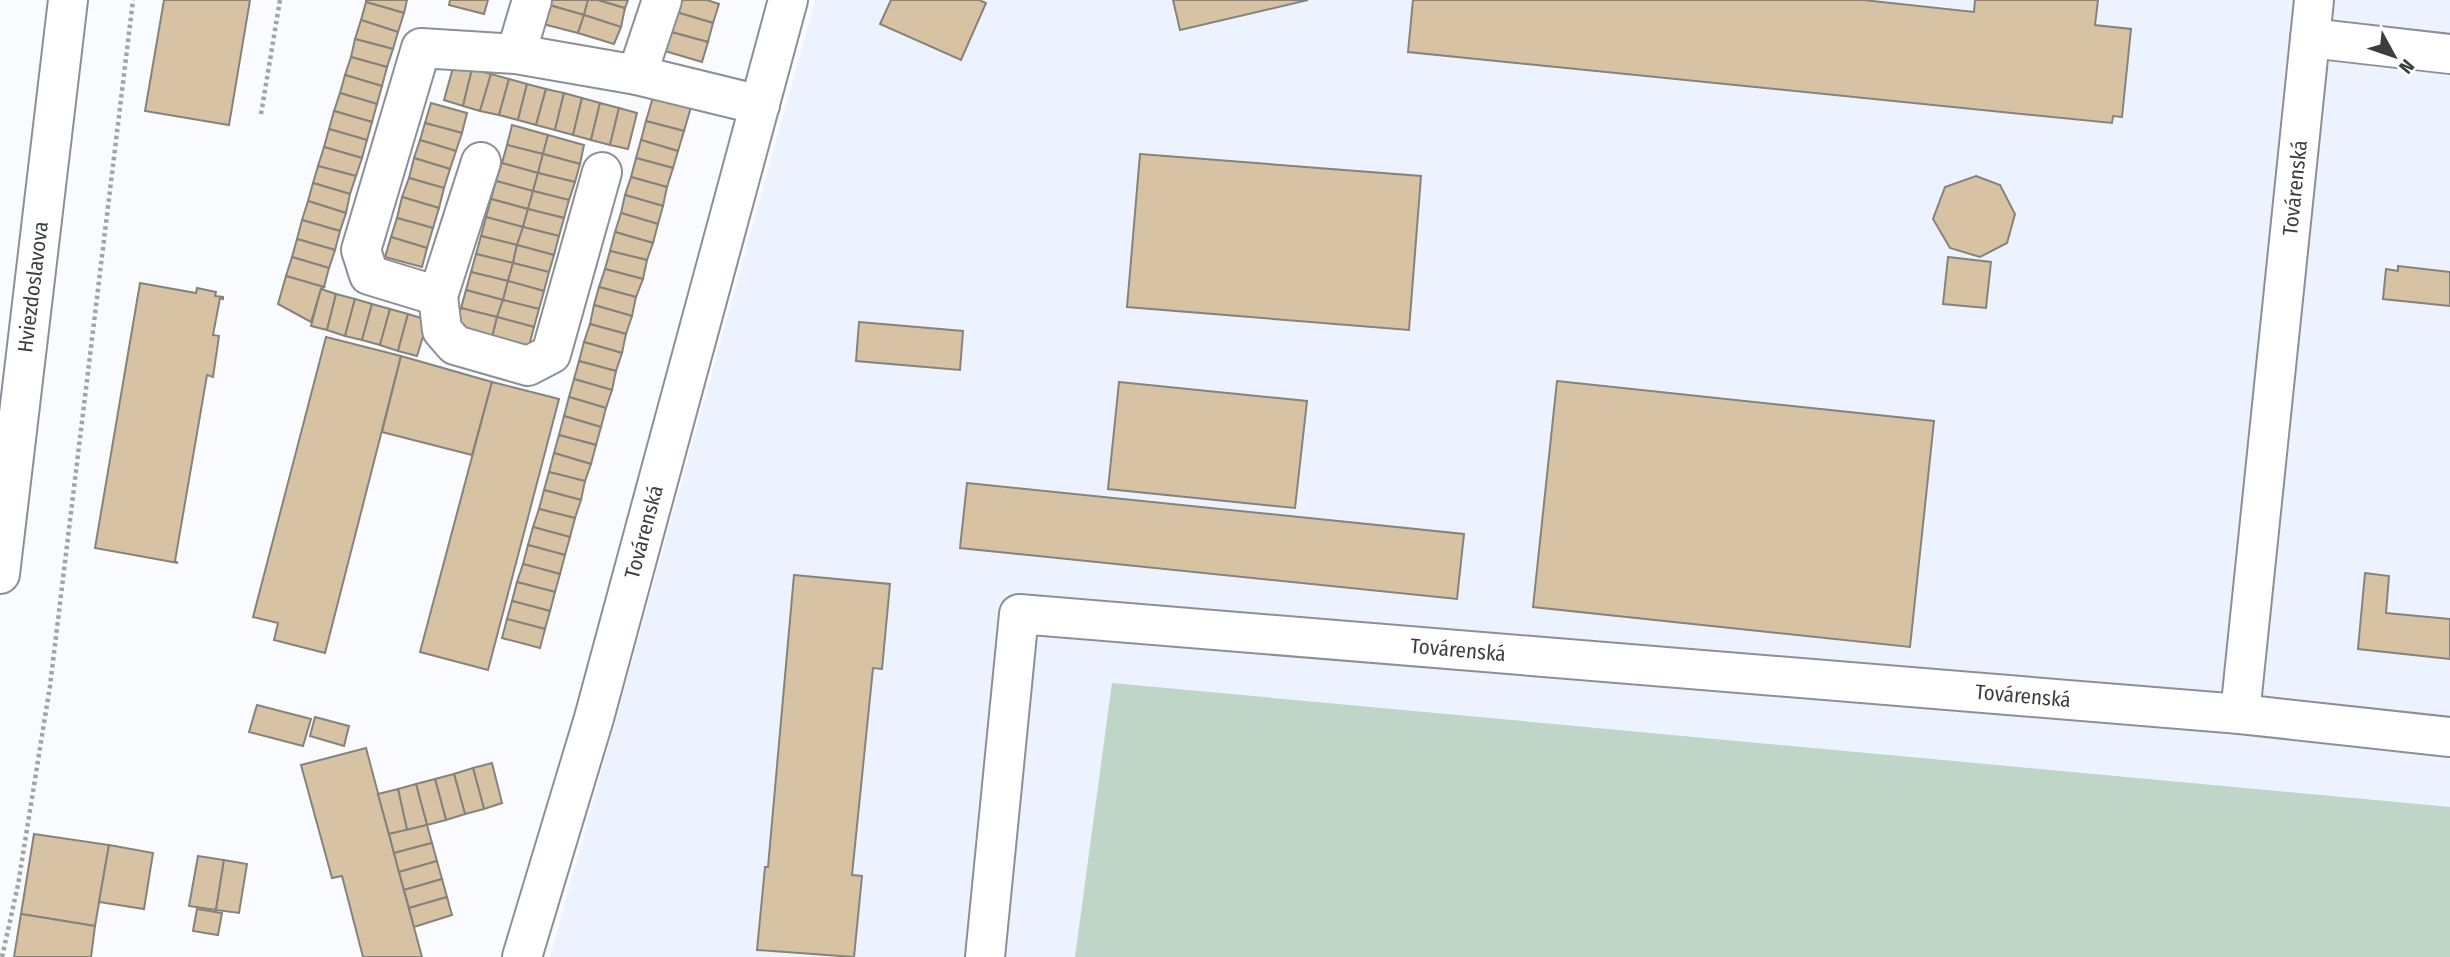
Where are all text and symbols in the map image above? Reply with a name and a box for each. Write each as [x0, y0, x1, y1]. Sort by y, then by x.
north arrow [2359, 21, 2429, 91]
text: N [2394, 55, 2419, 78]
street label: Továrenská [2277, 139, 2313, 237]
street label: Hviezdoslavova [12, 220, 54, 354]
street label: Továrenská [619, 482, 669, 582]
street label: Továrenská [1409, 633, 1507, 667]
street label: Továrenská [1974, 679, 2072, 713]

